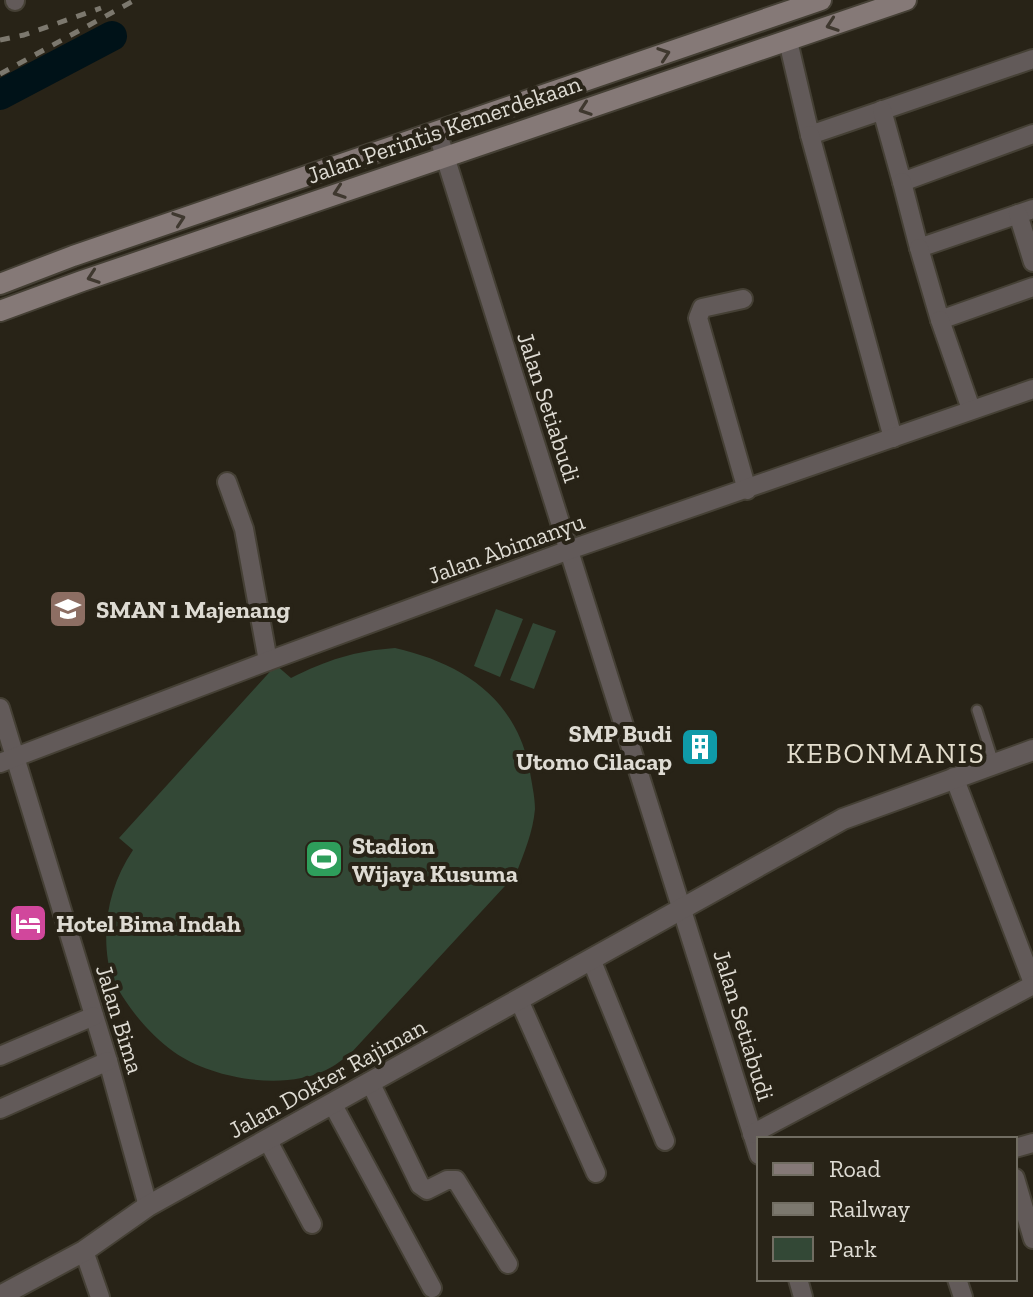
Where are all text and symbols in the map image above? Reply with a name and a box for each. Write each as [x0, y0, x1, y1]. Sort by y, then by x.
one-way arrow [826, 16, 840, 32]
one-way arrow [656, 48, 670, 64]
street label: Jalan Perintis Kemerdekaan [303, 68, 585, 190]
one-way arrow [579, 99, 593, 115]
one-way arrow [333, 183, 347, 199]
one-way arrow [171, 213, 185, 229]
one-way arrow [87, 267, 101, 283]
street label: Jalan Setiabudi [511, 328, 587, 486]
street label: Jalan Abimanyu [424, 506, 589, 590]
school or university icon: SMAN 1 Majenang [47, 588, 89, 630]
place label: SMAN 1 Majenang [96, 595, 290, 624]
place label: SMP Budi Utomo Cilacap [516, 719, 672, 776]
building icon: SMP Budi Utomo Cilacap [679, 726, 721, 768]
district label: KEBONMANIS [786, 737, 986, 770]
place label: Stadion Wijaya Kusuma [352, 831, 518, 888]
sports icon: Stadion Wijaya Kusuma [303, 838, 345, 880]
hotel icon: Hotel Bima Indah [7, 902, 49, 944]
place label: Hotel Bima Indah [56, 909, 241, 938]
street label: Jalan Setiabudi [707, 946, 781, 1104]
street label: Jalan Bima [90, 961, 150, 1077]
street label: Jalan Dokter Rajiman [223, 1012, 431, 1144]
legend [757, 1137, 1017, 1281]
text: Road [829, 1154, 881, 1183]
text: Railway [829, 1194, 911, 1223]
text: Park [829, 1234, 877, 1263]

